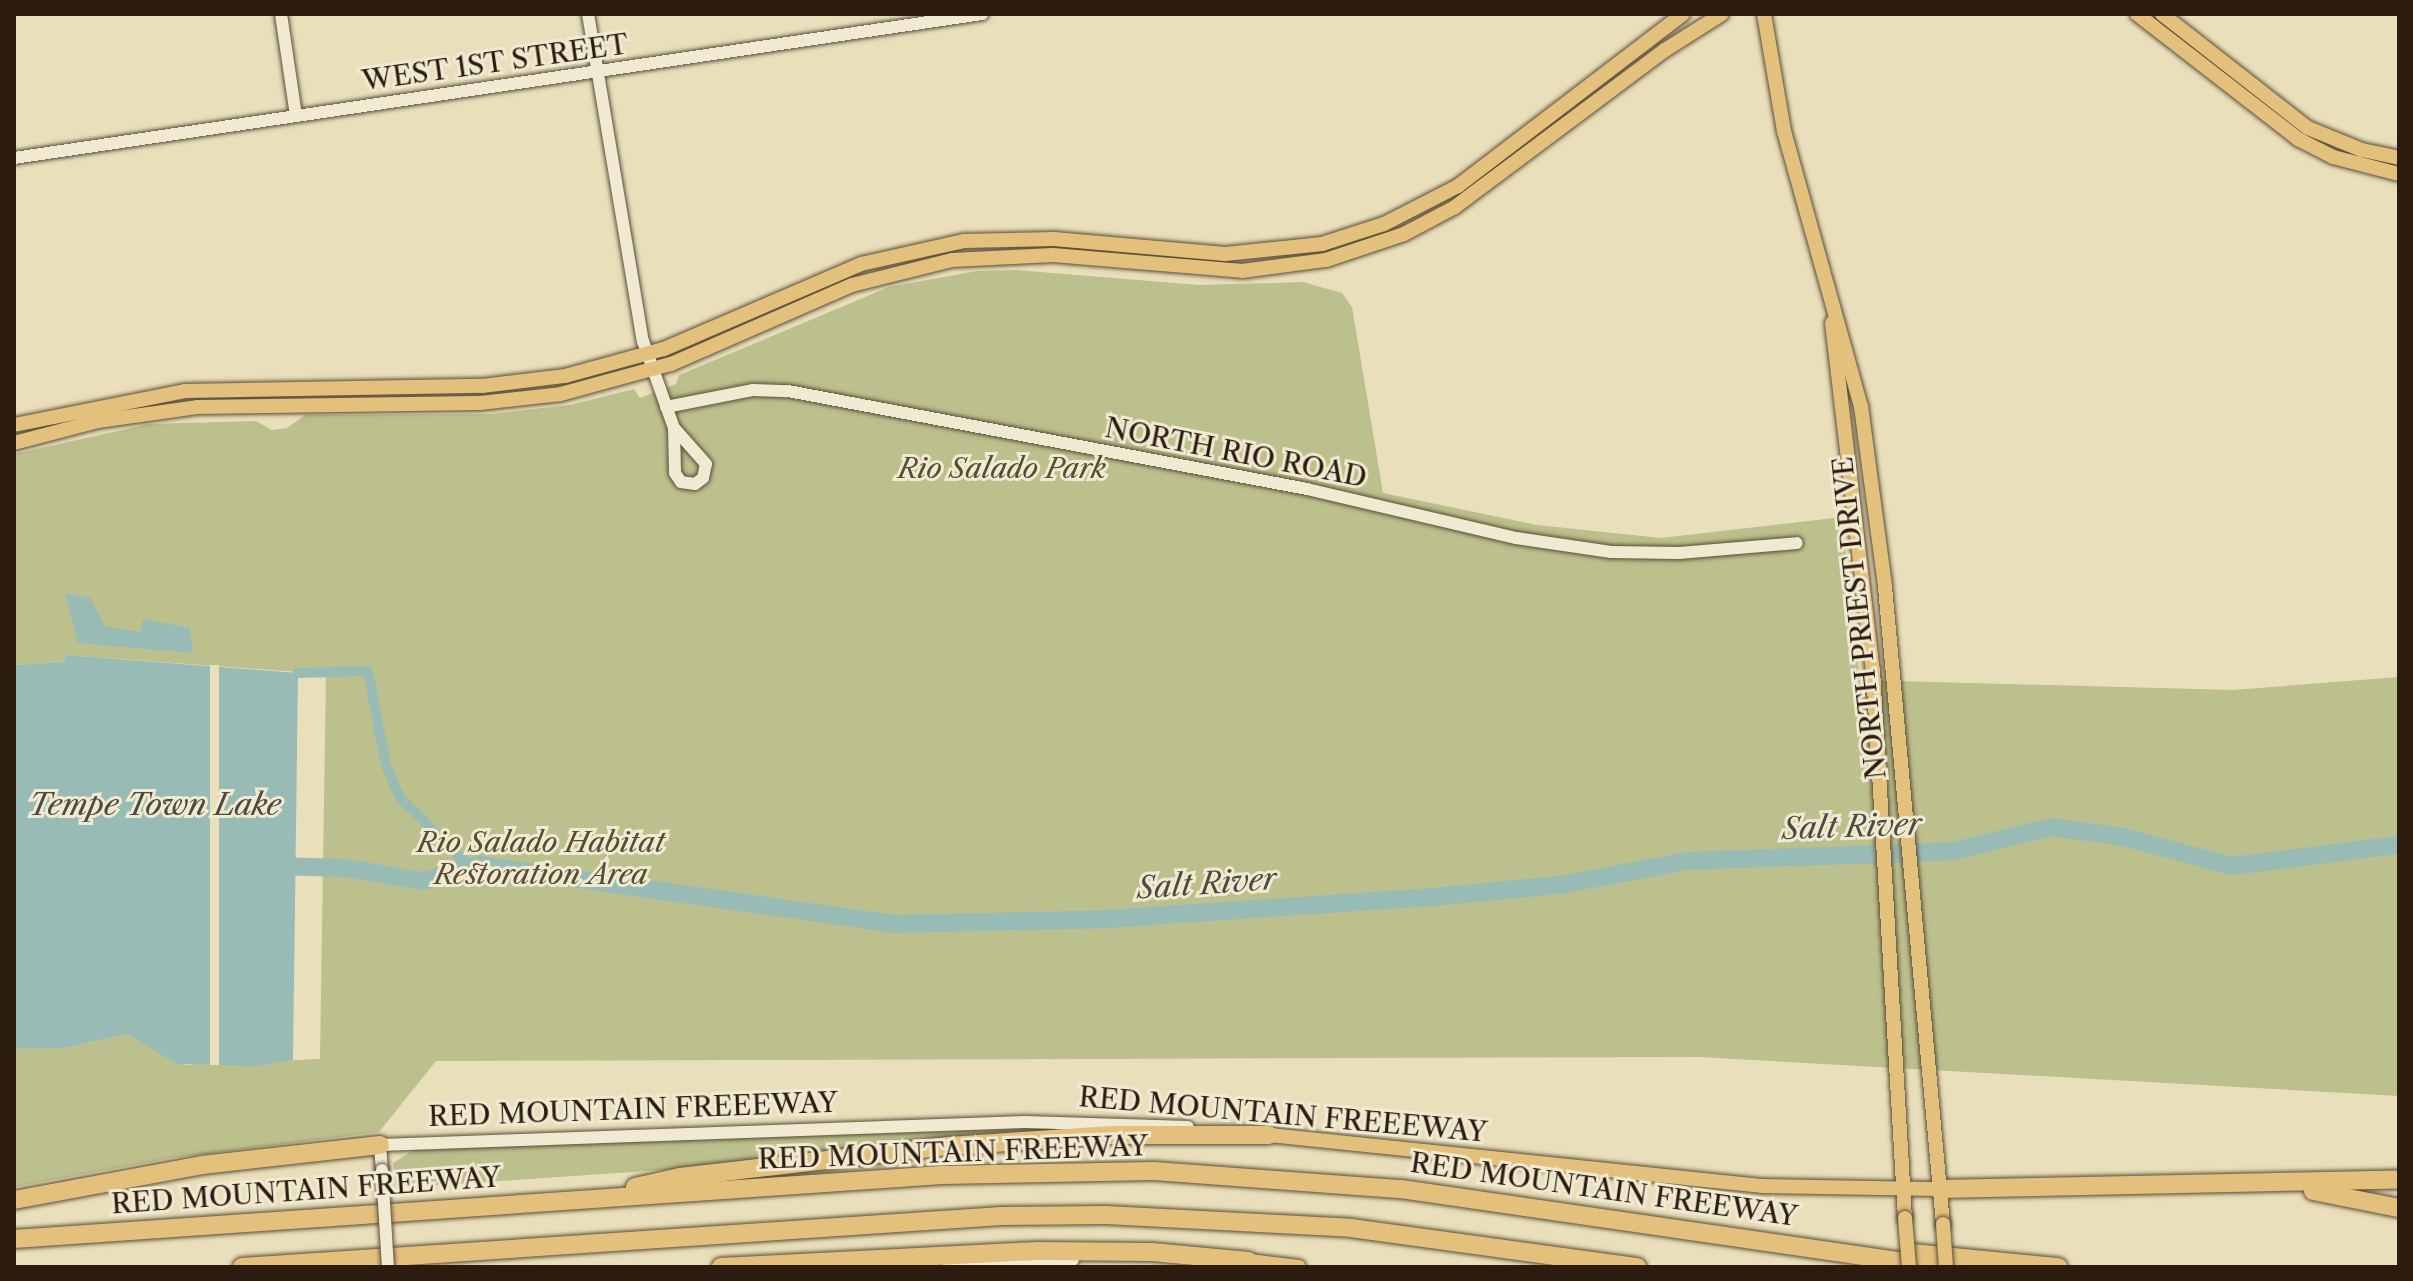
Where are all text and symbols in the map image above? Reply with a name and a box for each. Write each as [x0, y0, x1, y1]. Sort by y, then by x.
street label: WEST 1ST STREET [359, 27, 631, 97]
street label: NORTH RIO ROAD [1102, 410, 1370, 494]
park label: Rio Salado Park [898, 451, 1106, 485]
street label: NORTH PRIEST DRIVE [1825, 455, 1893, 781]
water label: Tempe Town Lake [29, 787, 281, 823]
water label: Salt River [1781, 807, 1923, 847]
park label: Rio Salado Habitat Restoration Area [417, 825, 665, 891]
water label: Salt River [1136, 861, 1278, 907]
street label: RED MOUNTAIN FREEEWAY [1077, 1079, 1489, 1149]
street label: RED MOUNTAIN FREEEWAY [428, 1085, 838, 1133]
street label: RED MOUNTAIN FREEWAY [757, 1128, 1149, 1176]
street label: RED MOUNTAIN FREEWAY [1408, 1145, 1800, 1233]
street label: RED MOUNTAIN FREEWAY [110, 1160, 502, 1220]

